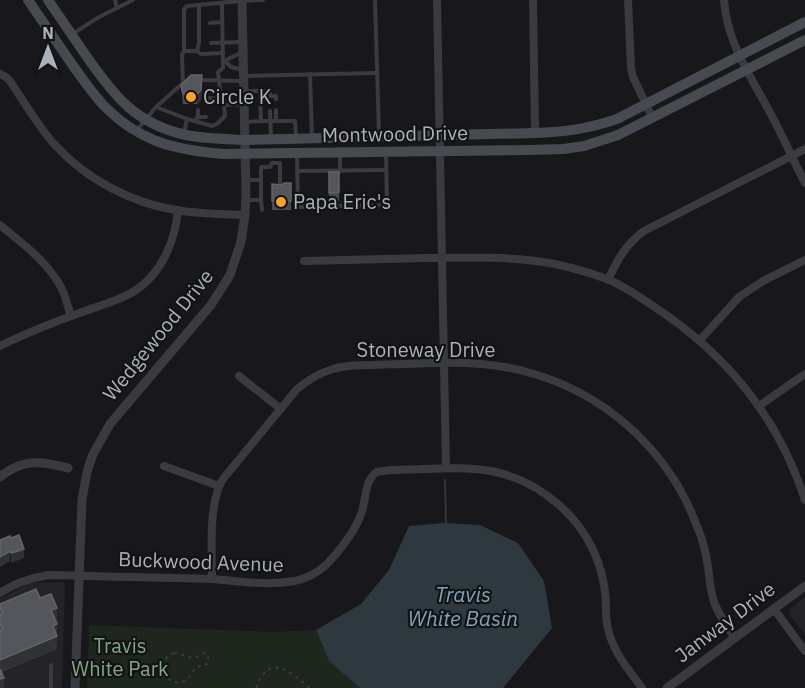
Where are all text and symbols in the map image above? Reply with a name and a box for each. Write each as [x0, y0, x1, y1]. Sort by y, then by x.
north arrow [18, 18, 78, 78]
text: N [42, 23, 54, 43]
place label: Circle K [203, 83, 272, 110]
marker: Circle K [184, 90, 198, 104]
street label: Montwood Drive [322, 119, 468, 148]
place label: Papa Eric's [293, 188, 391, 215]
marker: Papa Eric's [274, 195, 288, 209]
street label: Wedgewood Drive [96, 263, 219, 406]
street label: Stoneway Drive [357, 336, 495, 363]
street label: Buckwood Avenue [118, 545, 284, 578]
street label: Janway Drive [669, 575, 780, 668]
water label: Travis White Basin [408, 580, 518, 632]
park label: Travis White Park [71, 632, 169, 682]

